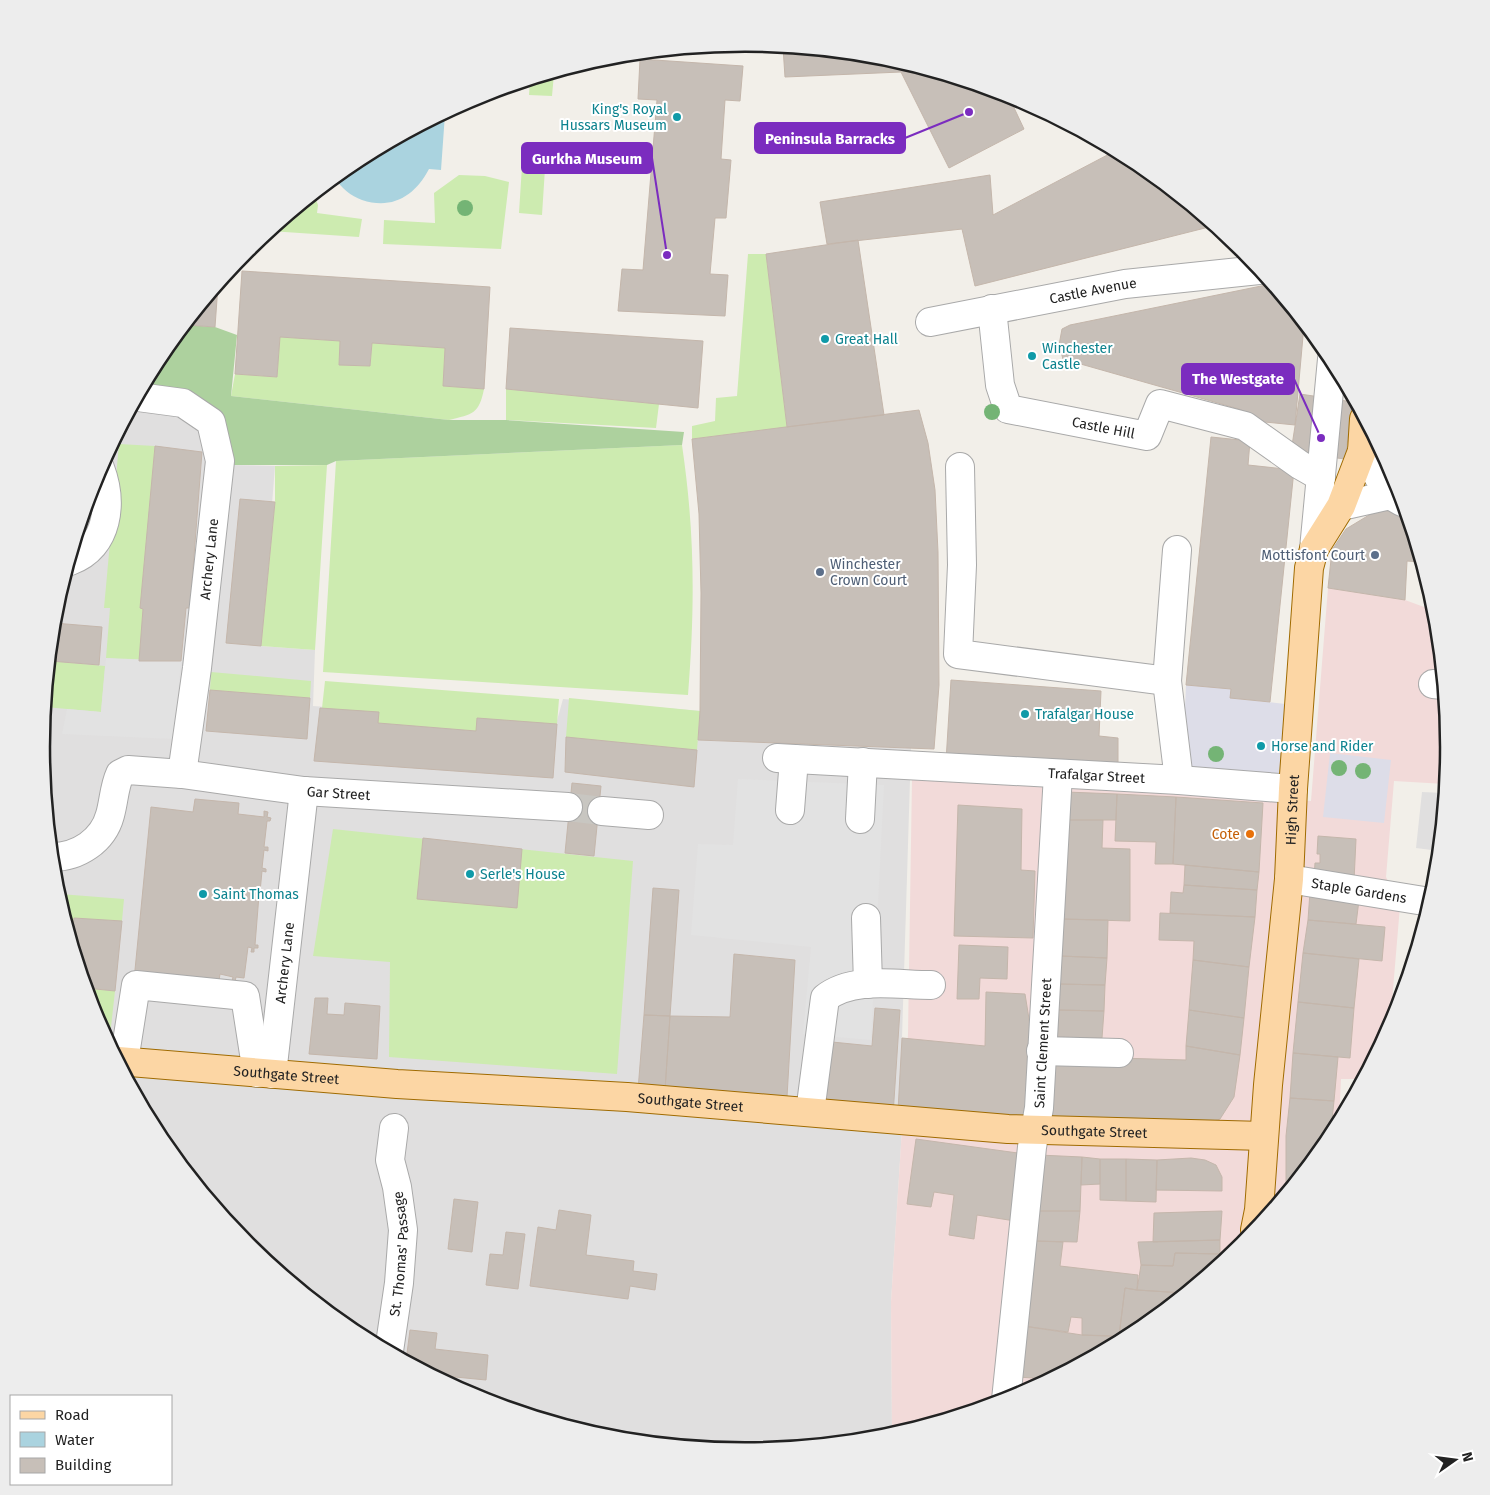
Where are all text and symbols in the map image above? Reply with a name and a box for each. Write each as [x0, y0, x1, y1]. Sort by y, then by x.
place label: King's Royal Hussars Museum [560, 101, 667, 134]
marker: King's Royal Hussars Museum [671, 111, 683, 123]
callout: Peninsula Barracks [755, 123, 905, 153]
text: Peninsula Barracks [765, 130, 895, 148]
callout: Gurkha Museum [522, 143, 652, 173]
text: Gurkha Museum [532, 150, 642, 168]
street label: Castle Avenue [1048, 275, 1138, 308]
place label: Great Hall [835, 331, 898, 348]
marker: Great Hall [819, 333, 831, 345]
place label: Winchester Castle [1042, 340, 1113, 373]
marker: Winchester Castle [1026, 350, 1038, 362]
callout: The Westgate [1182, 364, 1294, 394]
text: The Westgate [1192, 370, 1284, 388]
street label: Castle Hill [1070, 414, 1136, 442]
street label: Archery Lane [197, 517, 222, 601]
place label: Mottisfont Court [1261, 547, 1366, 564]
marker: Mottisfont Court [1369, 549, 1381, 561]
place label: Winchester Crown Court [830, 556, 908, 589]
marker: Winchester Crown Court [814, 566, 826, 578]
place label: Trafalgar House [1035, 706, 1134, 723]
marker: Trafalgar House [1019, 708, 1031, 720]
place label: Horse and Rider [1271, 738, 1374, 755]
marker: Horse and Rider [1255, 740, 1267, 752]
street label: Trafalgar Street [1048, 765, 1146, 787]
street label: High Street [1283, 773, 1303, 846]
street label: Gar Street [306, 783, 372, 804]
place label: Cote [1212, 826, 1240, 843]
marker: Cote [1244, 828, 1256, 840]
place label: Serle's House [480, 866, 565, 883]
marker: Serle's House [464, 868, 476, 880]
street label: Staple Gardens [1310, 875, 1408, 907]
place label: Saint Thomas [213, 886, 299, 903]
marker: Saint Thomas [197, 888, 209, 900]
street label: Archery Lane [272, 921, 298, 1004]
street label: Saint Clement Street [1031, 977, 1055, 1109]
street label: Southgate Street [233, 1063, 341, 1088]
street label: Southgate Street [637, 1090, 745, 1116]
street label: Southgate Street [1041, 1122, 1149, 1142]
street label: St. Thomas' Passage [386, 1190, 412, 1318]
legend [10, 1395, 172, 1485]
text: Road [55, 1406, 90, 1424]
text: Water [55, 1431, 94, 1449]
north arrow [1430, 1435, 1480, 1485]
text: N [1458, 1450, 1477, 1464]
text: Building [55, 1456, 111, 1474]

